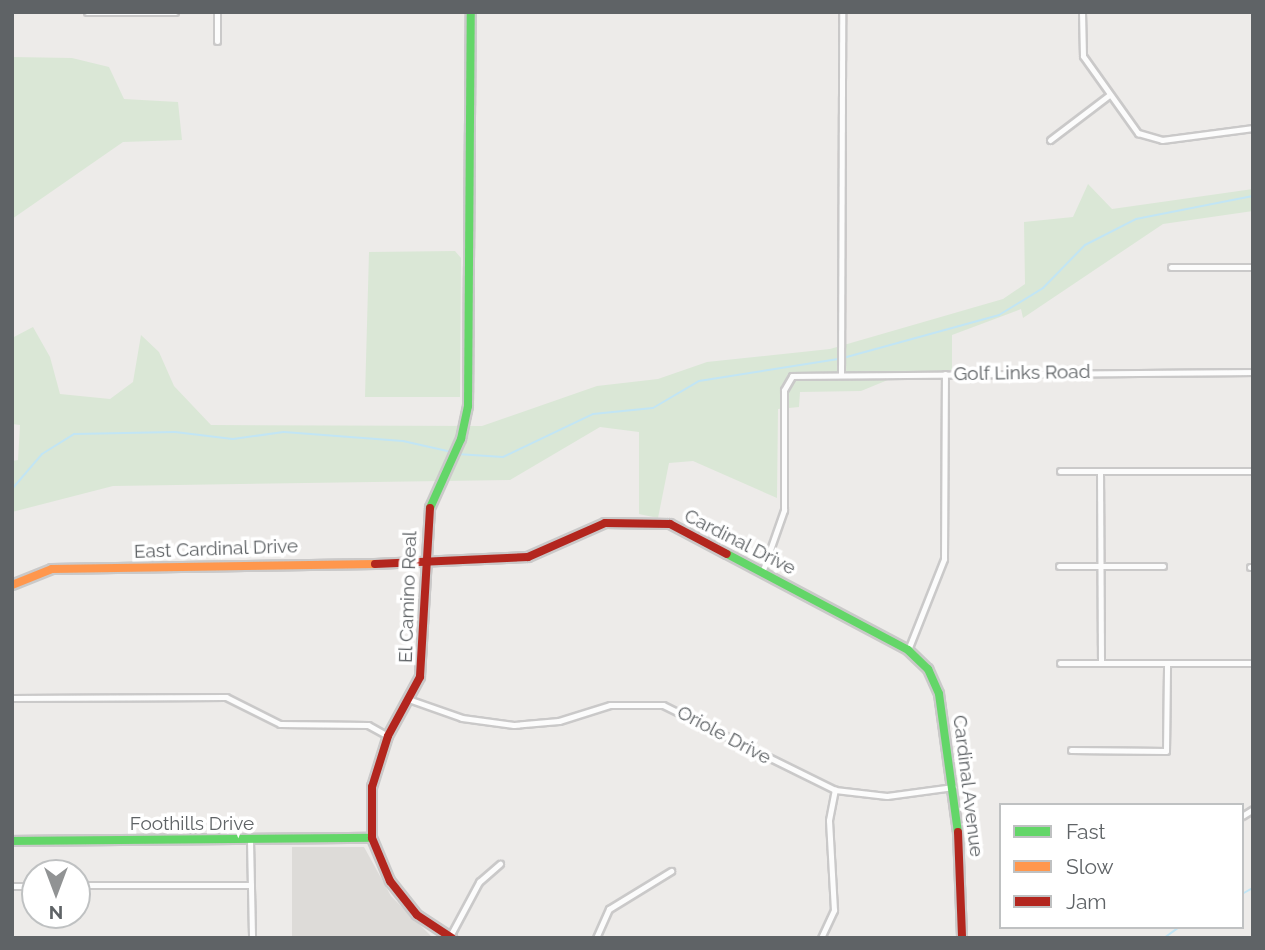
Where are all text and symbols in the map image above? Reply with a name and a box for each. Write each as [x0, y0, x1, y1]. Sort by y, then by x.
street label: Golf Links Road [953, 360, 1091, 386]
street label: Cardinal Drive [680, 504, 800, 580]
street label: El Camino Real [394, 530, 422, 664]
street label: East Cardinal Drive [133, 535, 299, 563]
street label: Oriole Drive [673, 701, 775, 769]
street label: Cardinal Avenue [948, 713, 988, 859]
legend [999, 803, 1244, 929]
street label: Foothills Drive [130, 813, 254, 835]
text: Fast [1066, 819, 1106, 844]
text: Slow [1066, 854, 1114, 879]
north arrow [21, 859, 91, 929]
text: Jam [1066, 889, 1107, 914]
text: N [49, 902, 63, 924]

